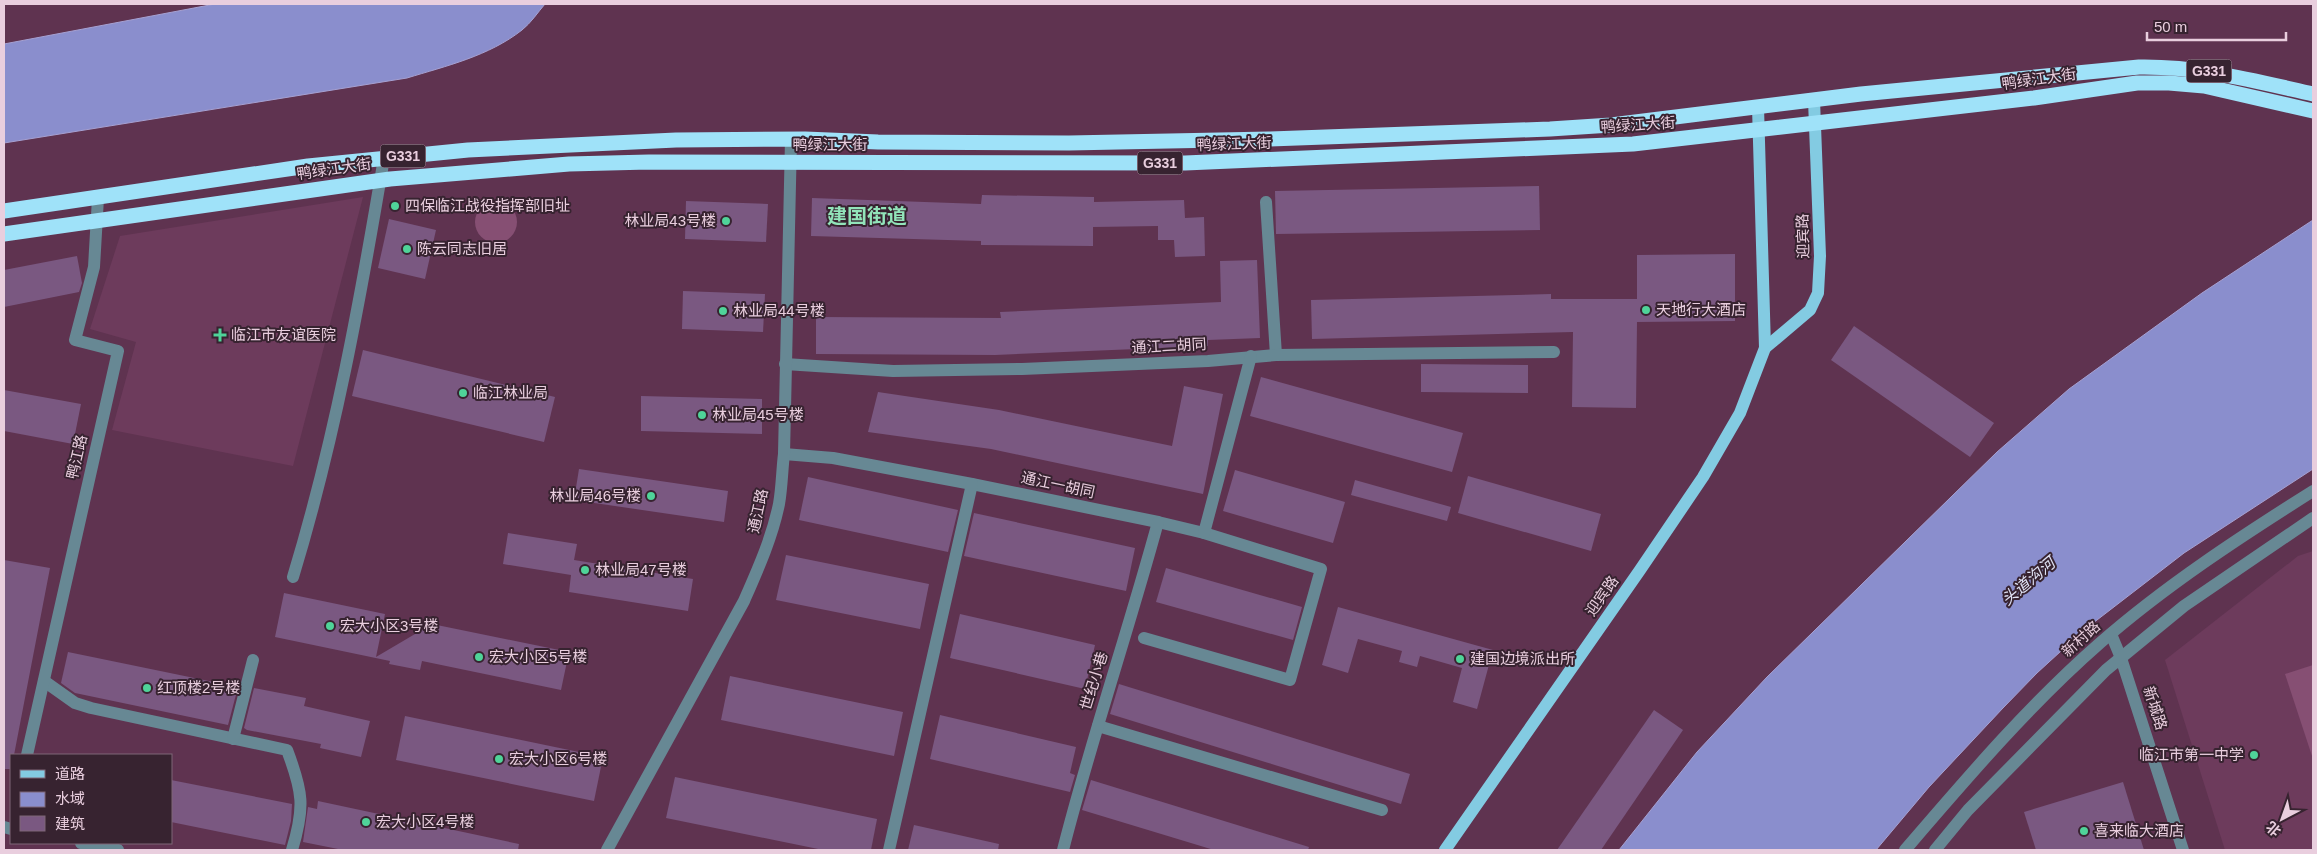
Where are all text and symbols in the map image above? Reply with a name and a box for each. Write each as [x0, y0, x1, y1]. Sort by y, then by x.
scale bar [2147, 10, 2286, 42]
text: 50 m [2154, 18, 2187, 35]
road number: G331 [2186, 59, 2232, 82]
street label: 鸭绿江大街 [2001, 65, 2077, 92]
street label: 鸭绿江大街 [1600, 113, 1676, 136]
street label: 鸭绿江大街 [1196, 134, 1272, 153]
street label: 鸭绿江大街 [792, 136, 868, 153]
road number: G331 [380, 144, 426, 168]
road number: G331 [1138, 152, 1182, 174]
street label: 鸭绿江大街 [296, 155, 372, 182]
place label: 四保临江战役指挥部旧址 [405, 197, 570, 214]
marker: 四保临江战役指挥部旧址 [389, 200, 401, 212]
district label: 建国街道 [827, 205, 907, 227]
place label: 林业局43号楼 [624, 212, 716, 229]
street label: 迎宾路 [1794, 213, 1811, 259]
marker: 林业局43号楼 [720, 215, 732, 227]
place label: 陈云同志旧居 [417, 240, 507, 257]
marker: 陈云同志旧居 [401, 243, 413, 255]
place label: 天地行大酒店 [1656, 301, 1746, 318]
place label: 林业局44号楼 [733, 302, 825, 319]
marker: 天地行大酒店 [1640, 304, 1652, 316]
marker: 林业局44号楼 [717, 305, 729, 317]
place label: 临江市友谊医院 [231, 326, 336, 343]
marker: 临江市友谊医院 [213, 328, 227, 342]
street label: 通江二胡同 [1131, 335, 1207, 356]
place label: 临江林业局 [473, 384, 548, 401]
marker: 临江林业局 [457, 387, 469, 399]
place label: 林业局45号楼 [712, 406, 804, 423]
marker: 林业局45号楼 [696, 409, 708, 421]
street label: 鸭江路 [63, 433, 90, 481]
street label: 通江一胡同 [1020, 468, 1097, 501]
place label: 林业局46号楼 [549, 487, 641, 504]
street label: 通江路 [745, 487, 771, 535]
marker: 林业局46号楼 [645, 490, 657, 502]
water label: 头道沟河 [1998, 552, 2061, 608]
place label: 林业局47号楼 [595, 561, 687, 578]
marker: 林业局47号楼 [579, 564, 591, 576]
street label: 迎宾路 [1582, 572, 1621, 619]
place label: 宏大小区3号楼 [340, 617, 438, 634]
street label: 新村路 [2058, 617, 2103, 660]
marker: 宏大小区3号楼 [324, 620, 336, 632]
place label: 宏大小区5号楼 [489, 648, 587, 665]
street label: 世纪小巷 [1077, 650, 1110, 712]
place label: 建国边境派出所 [1470, 650, 1575, 667]
marker: 宏大小区5号楼 [473, 651, 485, 663]
marker: 建国边境派出所 [1454, 653, 1466, 665]
place label: 红顶楼2号楼 [157, 679, 240, 696]
marker: 红顶楼2号楼 [141, 682, 153, 694]
street label: 新城路 [2140, 684, 2171, 732]
place label: 临江市第一中学 [2139, 746, 2244, 763]
marker: 临江市第一中学 [2248, 749, 2260, 761]
place label: 宏大小区6号楼 [509, 750, 607, 767]
marker: 宏大小区6号楼 [493, 753, 505, 765]
legend [10, 754, 172, 844]
text: 道路 [55, 765, 85, 782]
text: 水域 [55, 790, 85, 807]
north arrow [2257, 794, 2307, 844]
place label: 宏大小区4号楼 [376, 813, 474, 830]
text: 建筑 [55, 815, 85, 832]
marker: 宏大小区4号楼 [360, 816, 372, 828]
text: 北 [2263, 818, 2284, 839]
place label: 喜来临大酒店 [2094, 822, 2184, 839]
marker: 喜来临大酒店 [2078, 825, 2090, 837]

